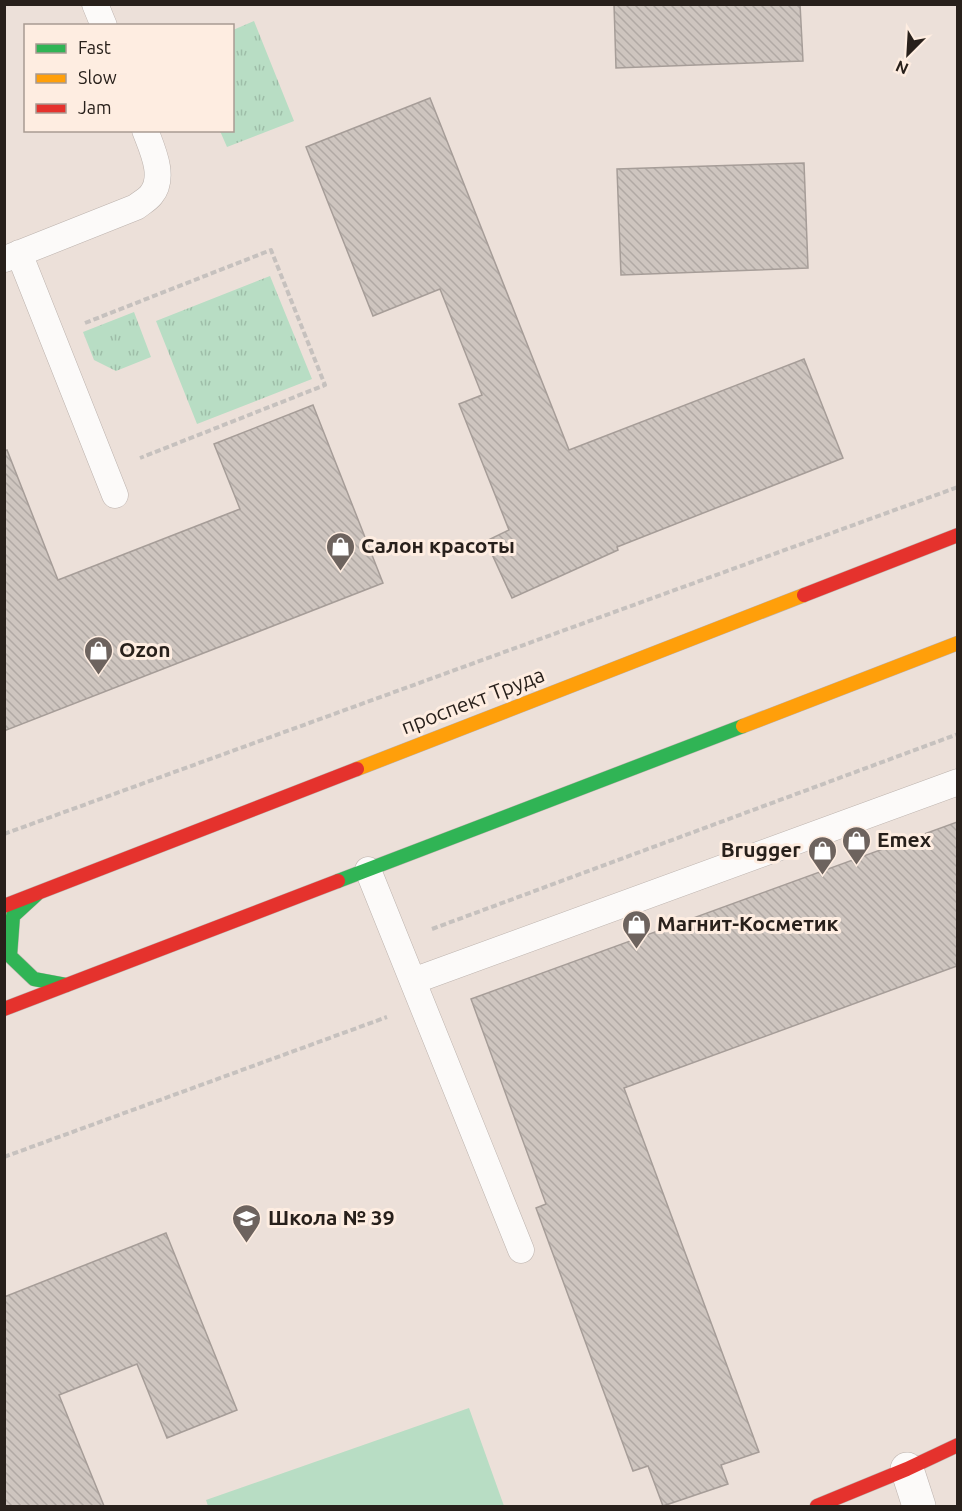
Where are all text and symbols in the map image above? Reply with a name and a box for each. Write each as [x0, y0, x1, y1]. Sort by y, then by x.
legend [24, 24, 234, 132]
north arrow [878, 24, 938, 84]
text: Fast [78, 37, 111, 57]
text: N [893, 57, 911, 78]
text: Slow [78, 67, 117, 87]
text: Jam [78, 97, 112, 117]
shop icon: Салон красоты [324, 530, 356, 572]
place label: Салон красоты [361, 533, 515, 557]
shop icon: Ozon [82, 634, 114, 676]
place label: Ozon [119, 637, 170, 661]
street label: проспект Труда [398, 662, 548, 738]
shop icon: Emex [840, 824, 872, 866]
place label: Emex [877, 827, 932, 851]
shop icon: Brugger [806, 834, 838, 876]
place label: Brugger [721, 837, 801, 861]
shop icon: Магнит-Косметик [620, 908, 652, 950]
place label: Магнит-Косметик [657, 911, 839, 935]
school or university icon: Школа № 39 [231, 1202, 263, 1244]
place label: Школа № 39 [268, 1205, 395, 1229]

